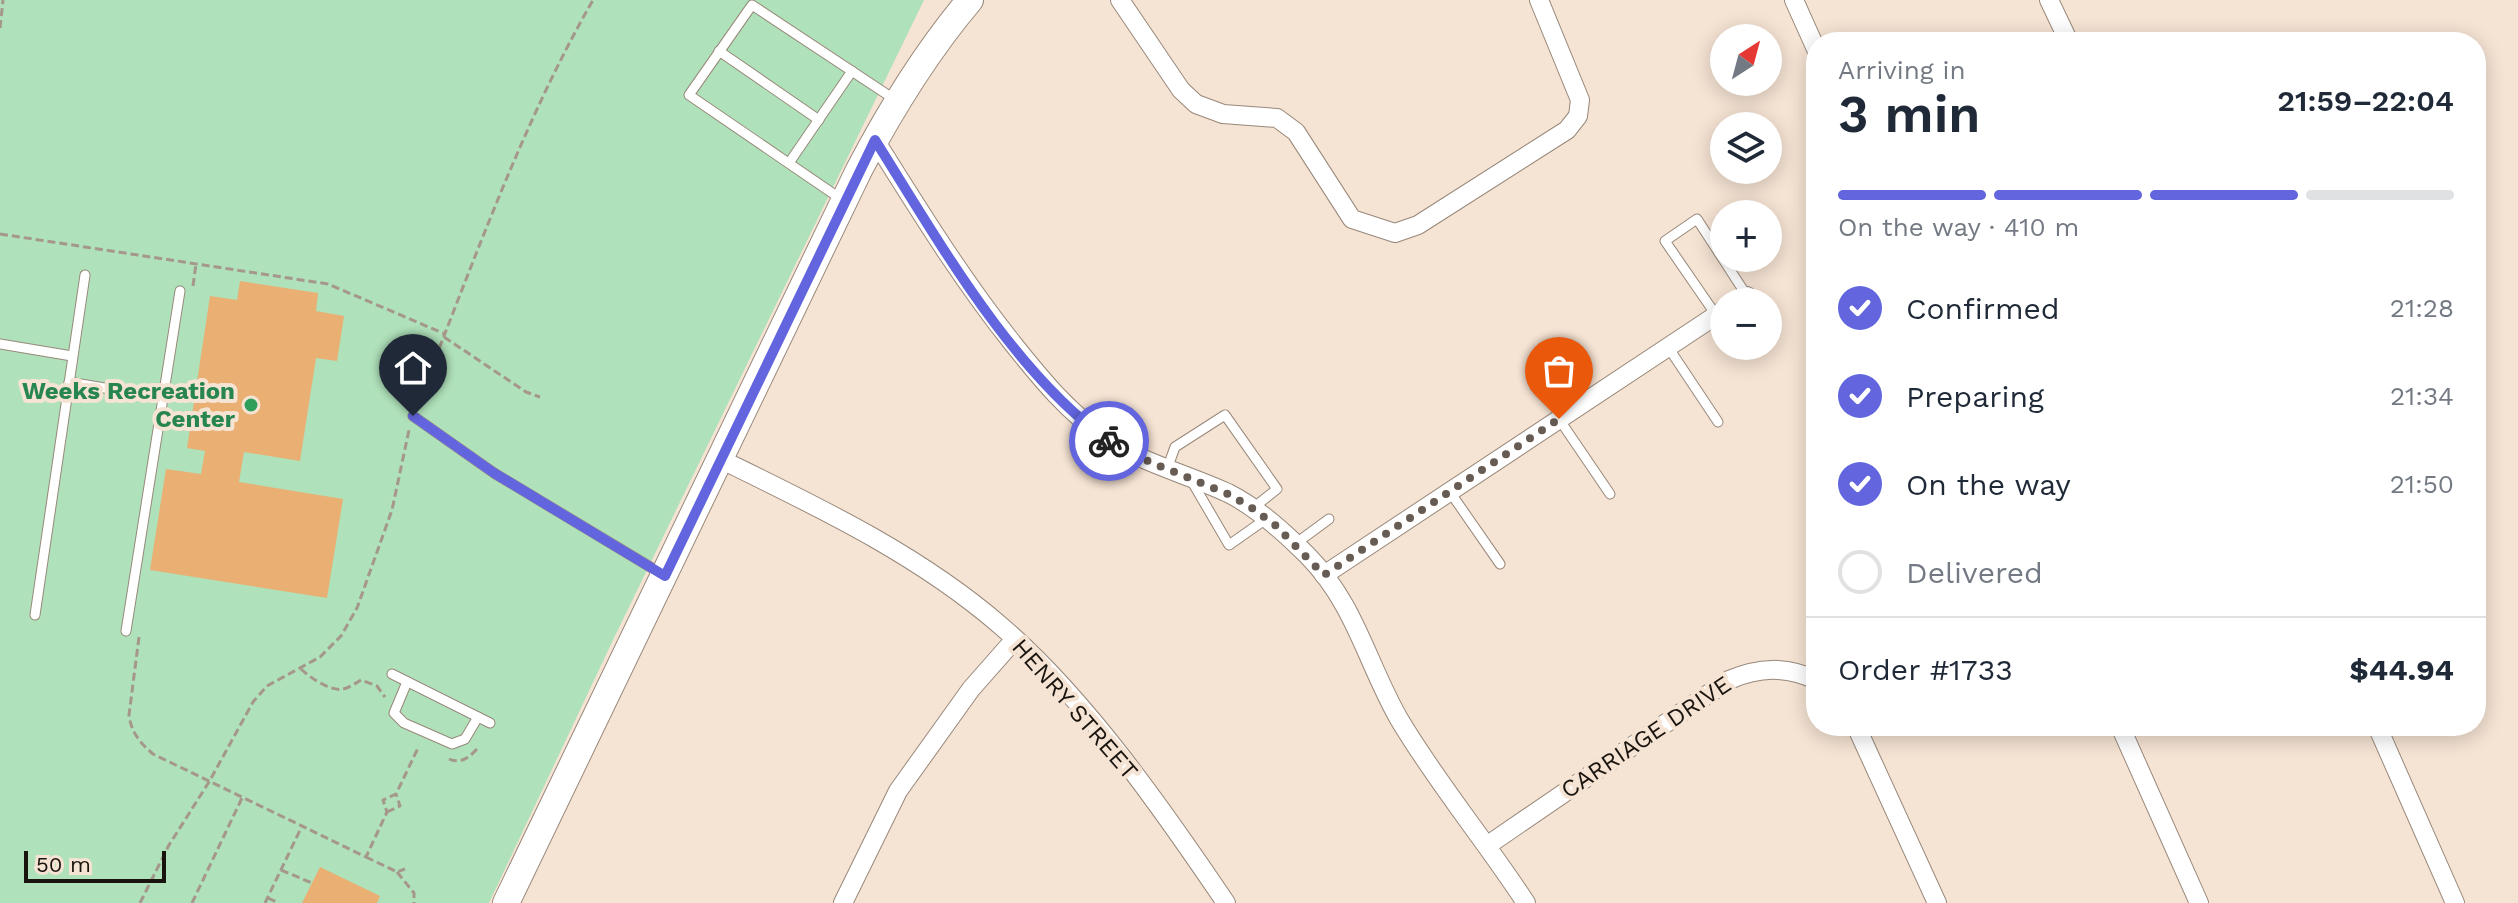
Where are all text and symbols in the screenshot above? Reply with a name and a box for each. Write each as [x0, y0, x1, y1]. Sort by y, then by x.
north arrow [1710, 24, 1782, 96]
map controls [1710, 24, 1782, 360]
text: Arriving in [1838, 55, 1966, 85]
text: 21:59–22:04 [2277, 83, 2454, 118]
text: 3 min [1838, 84, 1981, 145]
button: layers [1710, 112, 1782, 184]
button: + [1710, 200, 1782, 272]
text: On the way · 410 m [1838, 212, 2079, 242]
icon: check [1838, 286, 1882, 330]
button: − [1710, 288, 1782, 360]
text: Confirmed [1906, 291, 2060, 326]
text: 21:28 [2390, 293, 2454, 323]
pin [379, 334, 447, 416]
pin [1525, 337, 1593, 419]
icon: home [391, 346, 435, 390]
icon: bag [1537, 349, 1581, 393]
icon: check [1838, 374, 1882, 418]
place label: Weeks Recreation Center [22, 377, 236, 433]
text: Preparing [1906, 379, 2044, 414]
text: 21:34 [2390, 381, 2454, 411]
marker: Weeks Recreation Center [242, 396, 260, 414]
courier [1069, 401, 1149, 481]
icon: bike [1087, 419, 1131, 463]
icon: check [1838, 462, 1882, 506]
text: On the way [1906, 467, 2071, 502]
text: 21:50 [2390, 469, 2454, 499]
text: Delivered [1906, 555, 2043, 590]
street label: HENRY STREET [1006, 633, 1144, 785]
text: Order #1733 [1838, 652, 2013, 687]
text: $44.94 [2350, 652, 2454, 687]
street label: CARRIAGE DRIVE [1556, 670, 1736, 804]
scale bar [24, 847, 166, 883]
text: 50 m [36, 852, 91, 877]

